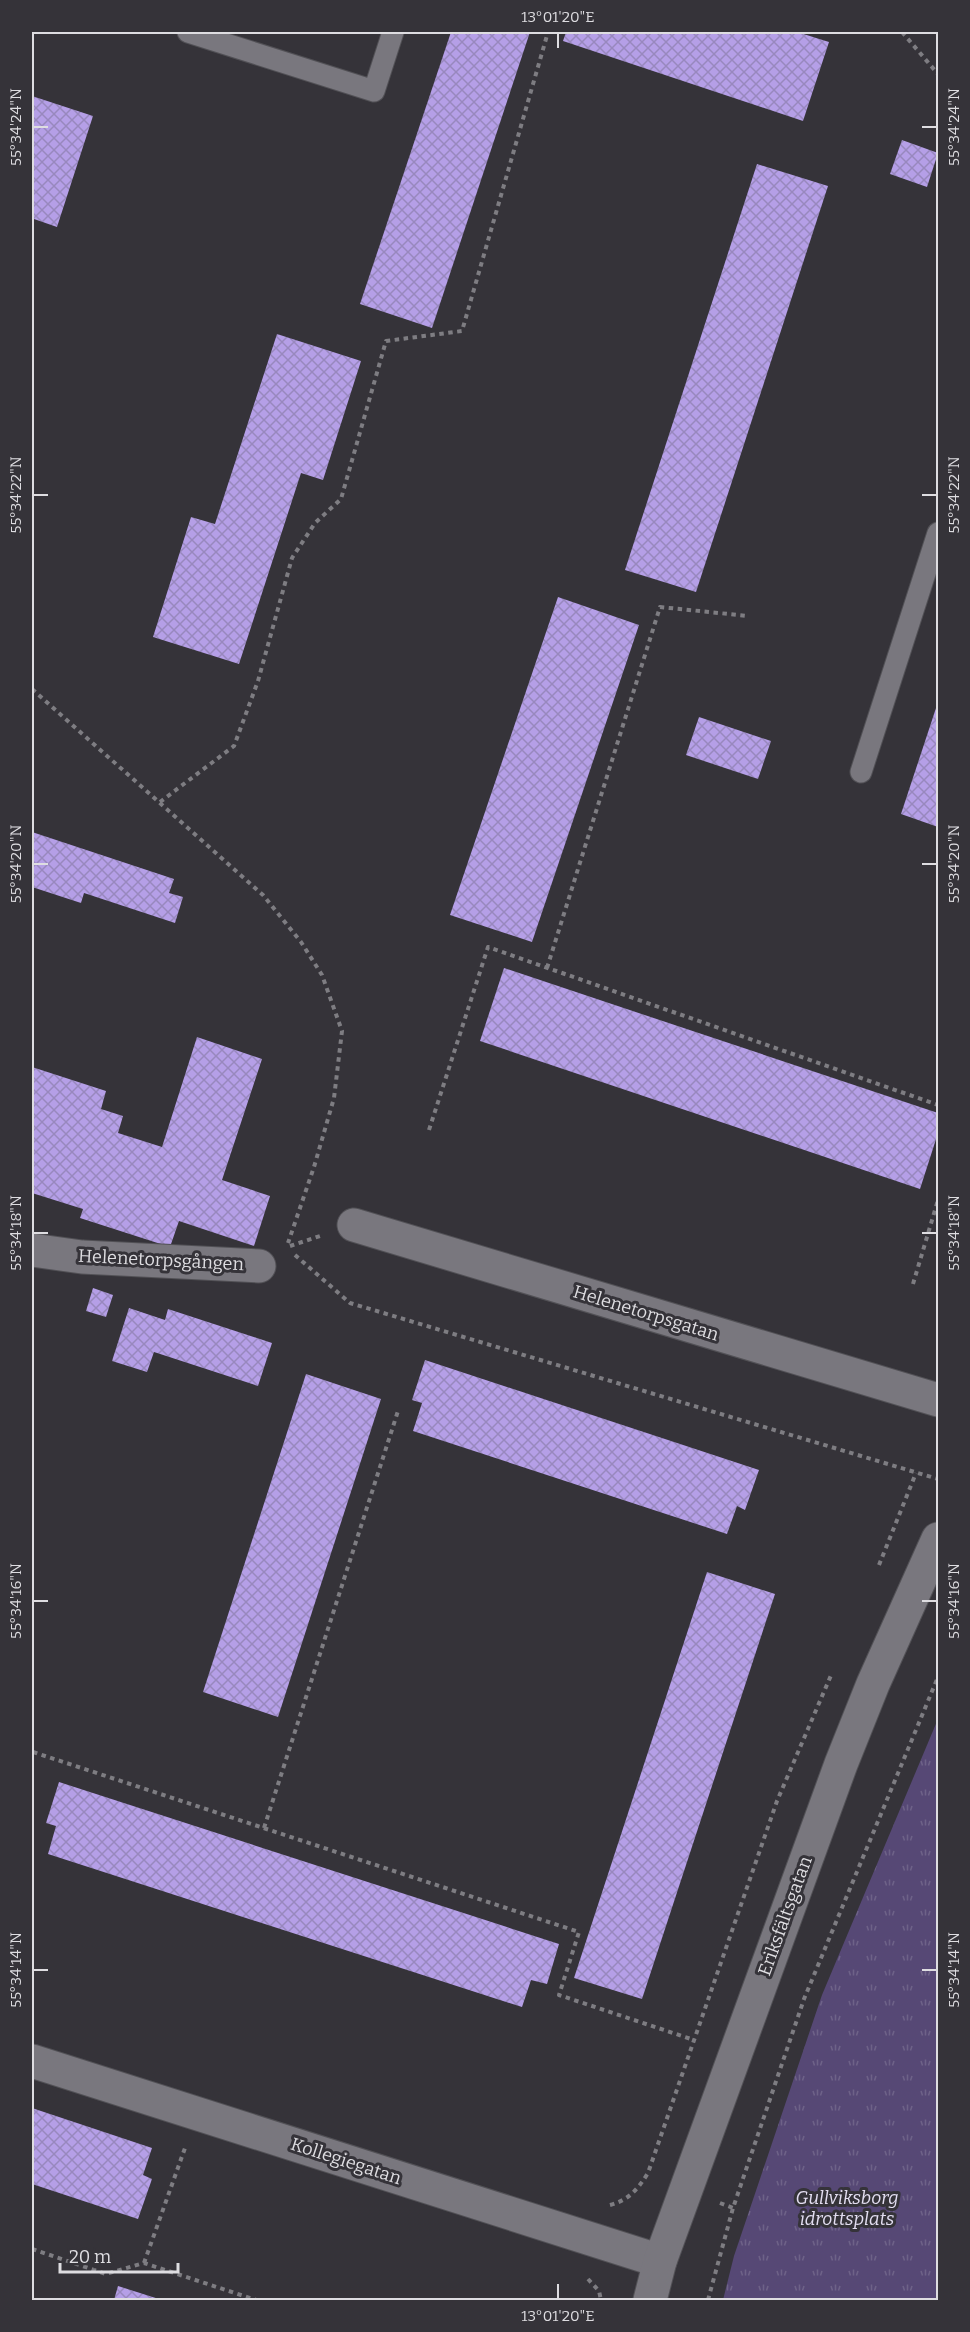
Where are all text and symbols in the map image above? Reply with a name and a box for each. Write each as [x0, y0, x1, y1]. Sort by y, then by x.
text: 13°01'20"E [521, 8, 595, 26]
text: 55°34'24"N [7, 88, 25, 166]
text: 55°34'24"N [945, 88, 963, 166]
text: 55°34'22"N [7, 456, 25, 534]
text: 55°34'22"N [945, 456, 963, 534]
text: 55°34'20"N [7, 825, 25, 903]
text: 55°34'20"N [945, 825, 963, 903]
text: 55°34'18"N [7, 1195, 25, 1271]
text: 55°34'18"N [945, 1195, 963, 1271]
street label: Helenetorpsgången [78, 1245, 245, 1275]
street label: Helenetorpsgatan [571, 1280, 722, 1346]
text: 55°34'16"N [7, 1563, 25, 1639]
text: 55°34'16"N [945, 1563, 963, 1639]
street label: Eriksfältsgatan [753, 1853, 817, 1979]
text: 55°34'14"N [7, 1932, 25, 2008]
text: 55°34'14"N [945, 1932, 963, 2008]
street label: Kollegiegatan [288, 2133, 405, 2189]
park label: Gullviksborg idrottsplats [796, 2187, 899, 2230]
scale bar [60, 2236, 178, 2274]
text: 20 m [69, 2246, 111, 2268]
text: 13°01'20"E [521, 2307, 595, 2325]

